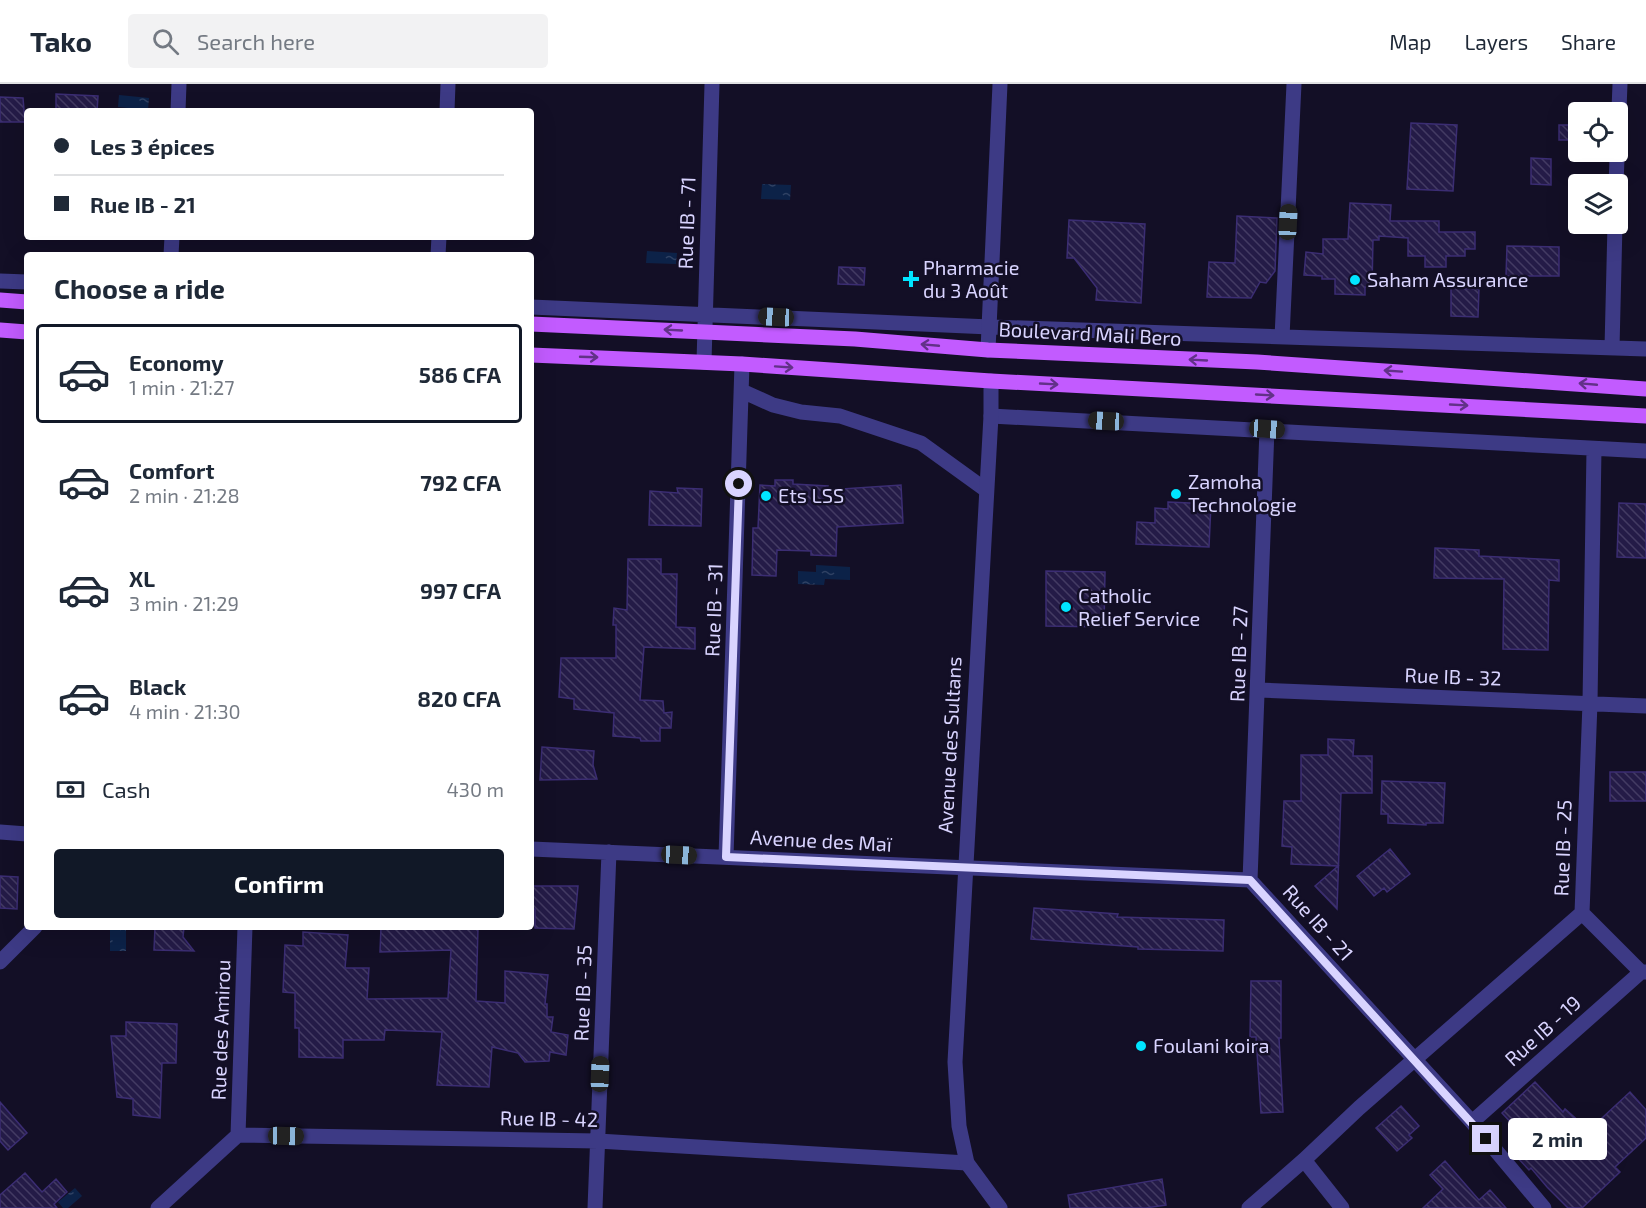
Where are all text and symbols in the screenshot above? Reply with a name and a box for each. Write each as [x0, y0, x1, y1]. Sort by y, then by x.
search box [128, 14, 548, 68]
text: Tako [30, 24, 92, 58]
icon: search [149, 25, 182, 58]
text: Search here [197, 28, 315, 54]
text: Map [1389, 29, 1431, 54]
text: Layers [1464, 29, 1528, 54]
text: Share [1561, 29, 1616, 54]
map controls [1568, 102, 1628, 234]
button: locate [1568, 102, 1628, 162]
text: Les 3 épices [90, 133, 215, 159]
button: layers [1568, 174, 1628, 234]
street label: Rue IB - 71 [672, 176, 700, 270]
text: Rue IB - 21 [90, 191, 196, 217]
car [1278, 204, 1298, 240]
place label: Pharmacie du 3 Août [923, 255, 1019, 302]
place label: Saham Assurance [1367, 267, 1528, 291]
text: Choose a ride [54, 272, 225, 304]
marker: Pharmacie du 3 Août [904, 272, 918, 286]
marker: Saham Assurance [1348, 273, 1362, 287]
car [758, 307, 794, 327]
street label: Boulevard Mali Bero [998, 316, 1182, 350]
one-way arrow [663, 325, 683, 336]
one-way arrow [921, 339, 941, 350]
icon: car [57, 347, 111, 401]
text: Economy [129, 349, 224, 375]
one-way arrow [579, 352, 599, 363]
one-way arrow [1189, 354, 1209, 365]
text: 586 CFA [419, 361, 501, 387]
one-way arrow [774, 362, 794, 373]
one-way arrow [1384, 365, 1404, 376]
text: 1 min · 21:27 [129, 375, 235, 399]
one-way arrow [1038, 378, 1058, 389]
one-way arrow [1578, 379, 1598, 390]
one-way arrow [1254, 390, 1274, 401]
one-way arrow [1449, 400, 1469, 411]
car [1088, 411, 1124, 431]
car [1248, 419, 1286, 439]
icon: car [57, 455, 111, 509]
text: Comfort [129, 457, 214, 483]
text: 792 CFA [420, 469, 501, 495]
place label: Zamoha Technologie [1188, 469, 1297, 516]
route start [725, 470, 752, 497]
text: 2 min · 21:28 [129, 483, 240, 507]
place label: Ets LSS [778, 483, 844, 507]
marker: Zamoha Technologie [1169, 487, 1183, 501]
marker: Ets LSS [759, 489, 773, 503]
icon: car [57, 563, 111, 617]
street label: Rue IB - 31 [699, 563, 727, 657]
text: XL [129, 565, 155, 591]
text: 997 CFA [420, 577, 501, 603]
place label: Catholic Relief Service [1078, 583, 1200, 630]
text: 3 min · 21:29 [129, 591, 239, 615]
marker: Catholic Relief Service [1059, 600, 1073, 614]
street label: Rue IB - 27 [1224, 606, 1252, 702]
street label: Avenue des Sultans [932, 656, 966, 834]
street label: Rue IB - 32 [1404, 662, 1502, 690]
icon: car [57, 671, 111, 725]
text: Black [129, 673, 186, 699]
text: 820 CFA [417, 685, 501, 711]
text: 4 min · 21:30 [129, 699, 241, 723]
icon: cash [54, 773, 87, 806]
text: Cash [102, 776, 151, 802]
text: 430 m [447, 777, 504, 801]
street label: Rue IB - 25 [1548, 799, 1576, 897]
street label: Avenue des Maï [750, 824, 893, 856]
car [661, 845, 697, 865]
button: Confirm [54, 849, 504, 918]
street label: Rue IB - 21 [1278, 879, 1359, 965]
street label: Rue IB - 35 [568, 944, 596, 1042]
street label: Rue des Amirou [206, 959, 234, 1101]
street label: Rue IB - 19 [1499, 990, 1585, 1071]
place label: Foulani koira [1153, 1033, 1269, 1057]
marker: Foulani koira [1134, 1039, 1148, 1053]
car [590, 1056, 610, 1092]
street label: Rue IB - 42 [500, 1105, 598, 1131]
callout: 2 min [1507, 1118, 1606, 1160]
route end [1472, 1125, 1499, 1152]
car [268, 1127, 304, 1145]
text: 2 min [1532, 1127, 1583, 1151]

